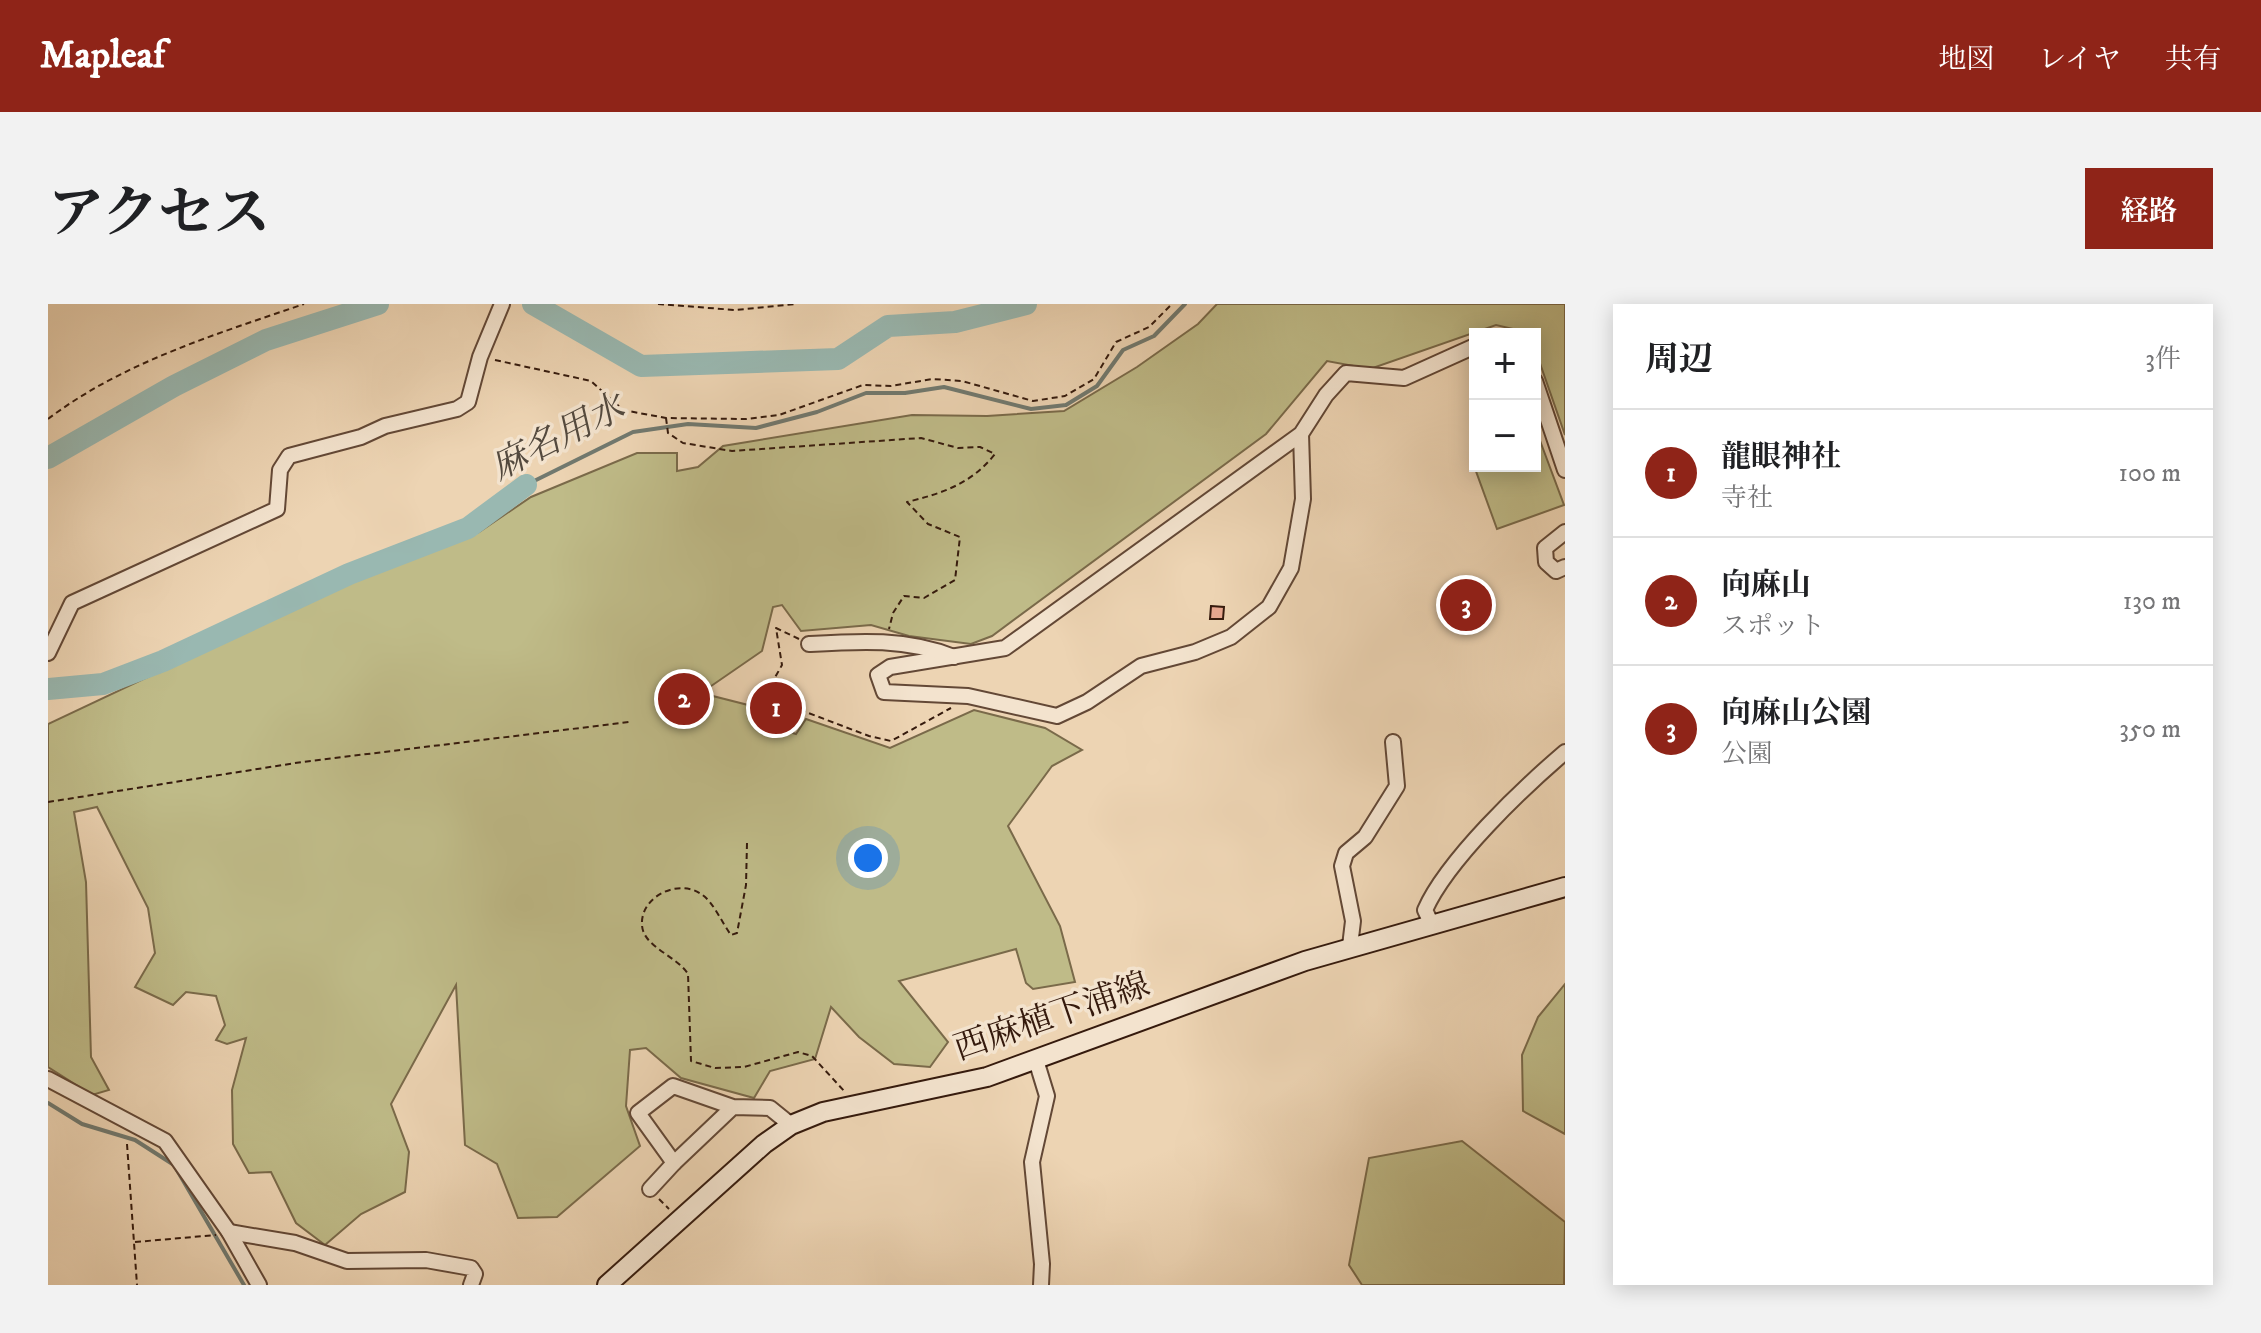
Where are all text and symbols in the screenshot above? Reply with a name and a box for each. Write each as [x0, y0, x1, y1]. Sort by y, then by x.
text: Mapleaf [40, 32, 165, 80]
text: 地図 [1938, 42, 1994, 77]
text: レイヤ [2038, 42, 2121, 77]
text: 共有 [2165, 42, 2221, 77]
button: 経路 [2085, 168, 2213, 249]
text: アクセス [48, 180, 270, 250]
map controls [1469, 328, 1541, 472]
button: + [1469, 328, 1541, 400]
text: 周辺 [1645, 339, 1713, 381]
text: 3件 [2145, 343, 2181, 376]
water label: 麻名用水 [484, 384, 635, 491]
button: − [1469, 400, 1541, 472]
text: 龍眼神社 [1721, 439, 1841, 476]
text: 1 [1666, 457, 1676, 490]
text: 100 m [2118, 457, 2181, 490]
text: 寺社 [1721, 482, 1773, 515]
text: 向麻山 [1721, 567, 1811, 604]
pin: 3 [1440, 575, 1492, 635]
text: 2 [1665, 585, 1677, 618]
text: 130 m [2123, 585, 2181, 618]
text: スポット [1721, 610, 1825, 643]
pin: 2 [658, 669, 710, 729]
pin: 1 [750, 678, 802, 738]
text: 向麻山公園 [1721, 695, 1871, 732]
text: 3 [1666, 713, 1676, 746]
text: 350 m [2119, 713, 2181, 746]
text: 公園 [1721, 738, 1773, 771]
your location [848, 838, 888, 878]
street label: 西麻植下浦線 [949, 964, 1155, 1070]

